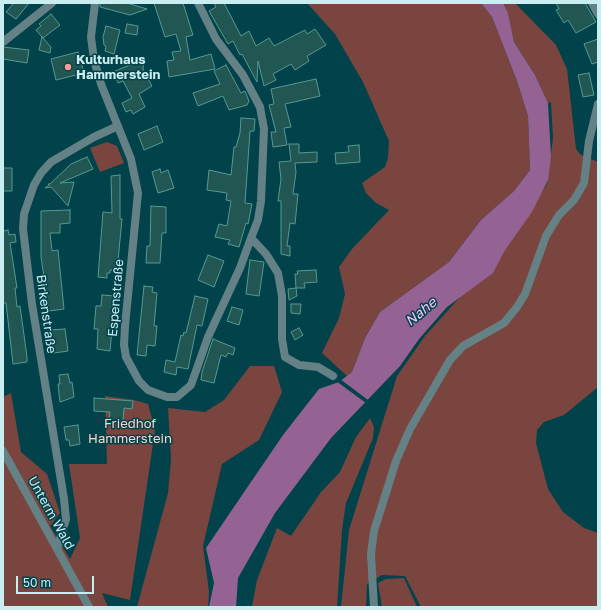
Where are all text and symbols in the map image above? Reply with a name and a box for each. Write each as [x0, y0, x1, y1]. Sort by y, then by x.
place label: Kulturhaus Hammerstein [76, 52, 160, 83]
marker: Kulturhaus Hammerstein [63, 62, 73, 72]
street label: Espenstraße [105, 259, 127, 337]
street label: Birkenstraße [33, 274, 59, 354]
water label: Nahe [402, 294, 440, 330]
park label: Friedhof Hammerstein [88, 416, 172, 447]
street label: Unterm Wald [24, 474, 78, 552]
scale bar [18, 568, 96, 594]
text: 50 m [23, 575, 51, 590]

